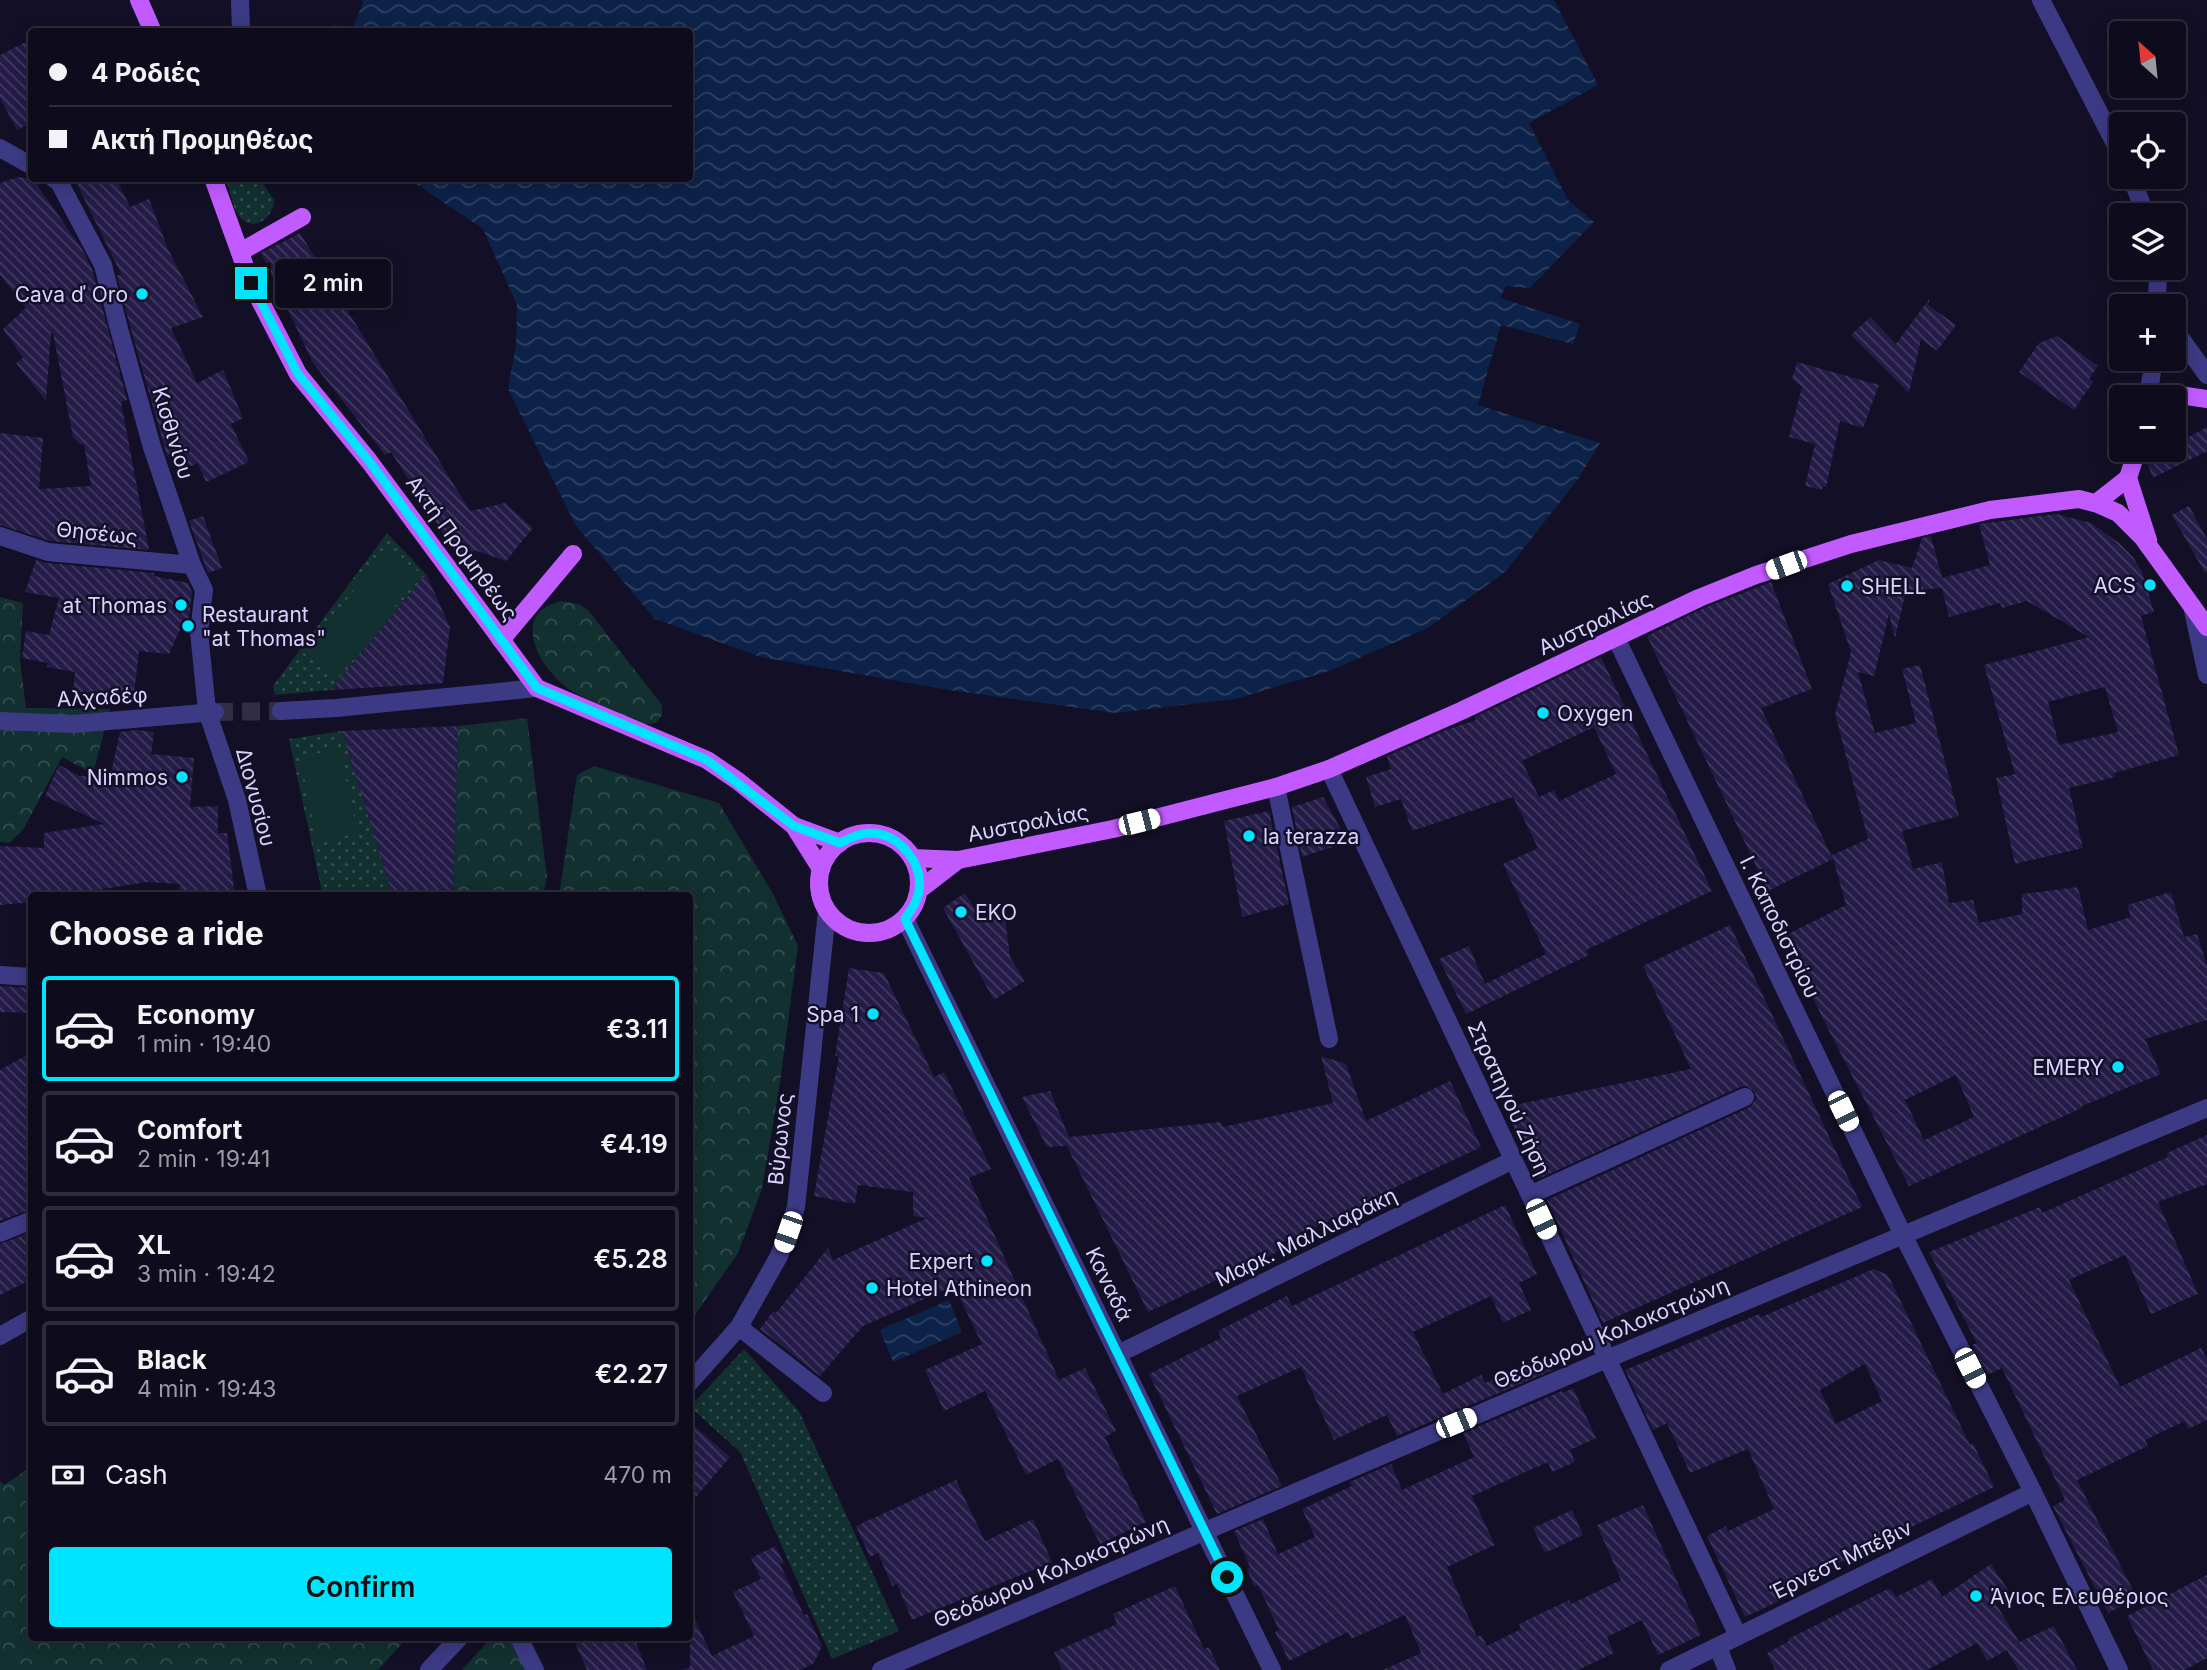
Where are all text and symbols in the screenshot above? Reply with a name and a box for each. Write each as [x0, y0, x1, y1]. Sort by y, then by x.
north arrow [2109, 21, 2186, 98]
map controls [2109, 21, 2186, 462]
text: 4 Ροδιές [91, 57, 201, 88]
button: locate [2109, 112, 2186, 189]
text: Ακτή Προμηθέως [91, 124, 313, 155]
button: layers [2109, 203, 2186, 280]
callout: 2 min [276, 258, 391, 308]
route end [235, 267, 267, 299]
text: 2 min [303, 269, 363, 297]
place label: Cava ď Oro [15, 282, 128, 307]
marker: Cava ď Oro [134, 286, 150, 302]
button: + [2109, 294, 2186, 371]
street label: Κισθινίου [147, 384, 199, 482]
button: − [2109, 385, 2186, 462]
street label: Ακτή Προμηθέως [401, 471, 523, 625]
street label: Θησέως [55, 516, 139, 550]
car [1763, 548, 1810, 582]
place label: ACS [2093, 573, 2136, 598]
place label: SHELL [1861, 574, 1926, 599]
marker: ACS [2142, 577, 2158, 593]
marker: SHELL [1839, 578, 1855, 594]
street label: Αυστραλίας [1534, 586, 1656, 660]
place label: at Thomas [63, 593, 167, 618]
marker: at Thomas [173, 597, 189, 613]
place label: Restaurant "at Thomas" [202, 602, 326, 651]
marker: Restaurant "at Thomas" [180, 618, 196, 634]
street label: Αλχαδέφ [56, 682, 148, 712]
place label: Oxygen [1557, 701, 1633, 726]
marker: Oxygen [1535, 705, 1551, 721]
street label: Διονυσίου [231, 745, 281, 849]
place label: Nimmos [87, 765, 168, 790]
marker: Nimmos [174, 769, 190, 785]
street label: Αυστραλίας [966, 799, 1090, 847]
car [1117, 807, 1162, 837]
place label: la terazza [1263, 824, 1359, 849]
marker: la terazza [1241, 828, 1257, 844]
street label: Ι. Καποδιστρίου [1735, 852, 1825, 1002]
place label: EKO [975, 900, 1017, 925]
marker: EKO [953, 904, 969, 920]
text: Choose a ride [49, 914, 264, 953]
icon: car [53, 997, 116, 1060]
text: Economy [137, 999, 255, 1030]
place label: Spa 1 [806, 1002, 859, 1027]
marker: Spa 1 [865, 1006, 881, 1022]
text: €3.11 [606, 1013, 668, 1044]
street label: Στρατηγού Ζήση [1462, 1017, 1556, 1179]
text: 1 min · 19:40 [137, 1030, 271, 1058]
place label: EMERY [2033, 1055, 2104, 1080]
marker: EMERY [2110, 1059, 2126, 1075]
car [1825, 1088, 1862, 1134]
street label: Βύρωνος [763, 1092, 797, 1186]
icon: car [53, 1112, 116, 1175]
text: Comfort [137, 1114, 242, 1145]
text: €4.19 [600, 1128, 668, 1159]
text: 2 min · 19:41 [137, 1145, 270, 1173]
street label: Μαρκ. Μαλλιαράκη [1211, 1182, 1401, 1292]
car [1523, 1196, 1560, 1242]
car [772, 1209, 805, 1255]
icon: car [53, 1227, 116, 1290]
text: XL [137, 1229, 171, 1260]
text: €5.28 [594, 1243, 668, 1274]
street label: Καναδά [1080, 1243, 1138, 1325]
place label: Expert [909, 1249, 973, 1274]
marker: Expert [979, 1253, 995, 1269]
text: 3 min · 19:42 [137, 1260, 276, 1288]
street label: Θεόδωρου Κολοκοτρώνη [1490, 1272, 1732, 1394]
place label: Hotel Athineon [886, 1276, 1032, 1301]
marker: Hotel Athineon [864, 1280, 880, 1296]
icon: car [53, 1342, 116, 1405]
text: Black [137, 1344, 207, 1375]
car [1952, 1345, 1989, 1391]
text: €2.27 [595, 1358, 668, 1389]
text: 4 min · 19:43 [137, 1375, 277, 1403]
car [1433, 1405, 1480, 1441]
icon: cash [49, 1456, 87, 1494]
text: Cash [105, 1459, 168, 1490]
text: 470 m [603, 1461, 672, 1489]
street label: Θεόδωρου Κολοκοτρώνη [930, 1511, 1172, 1633]
street label: Έρνεστ Μπέβιν [1766, 1515, 1916, 1605]
button: Confirm [49, 1547, 672, 1627]
route start [1211, 1561, 1243, 1593]
place label: Άγιος Ελευθέριος [1990, 1584, 2169, 1609]
marker: Άγιος Ελευθέριος [1968, 1588, 1984, 1604]

